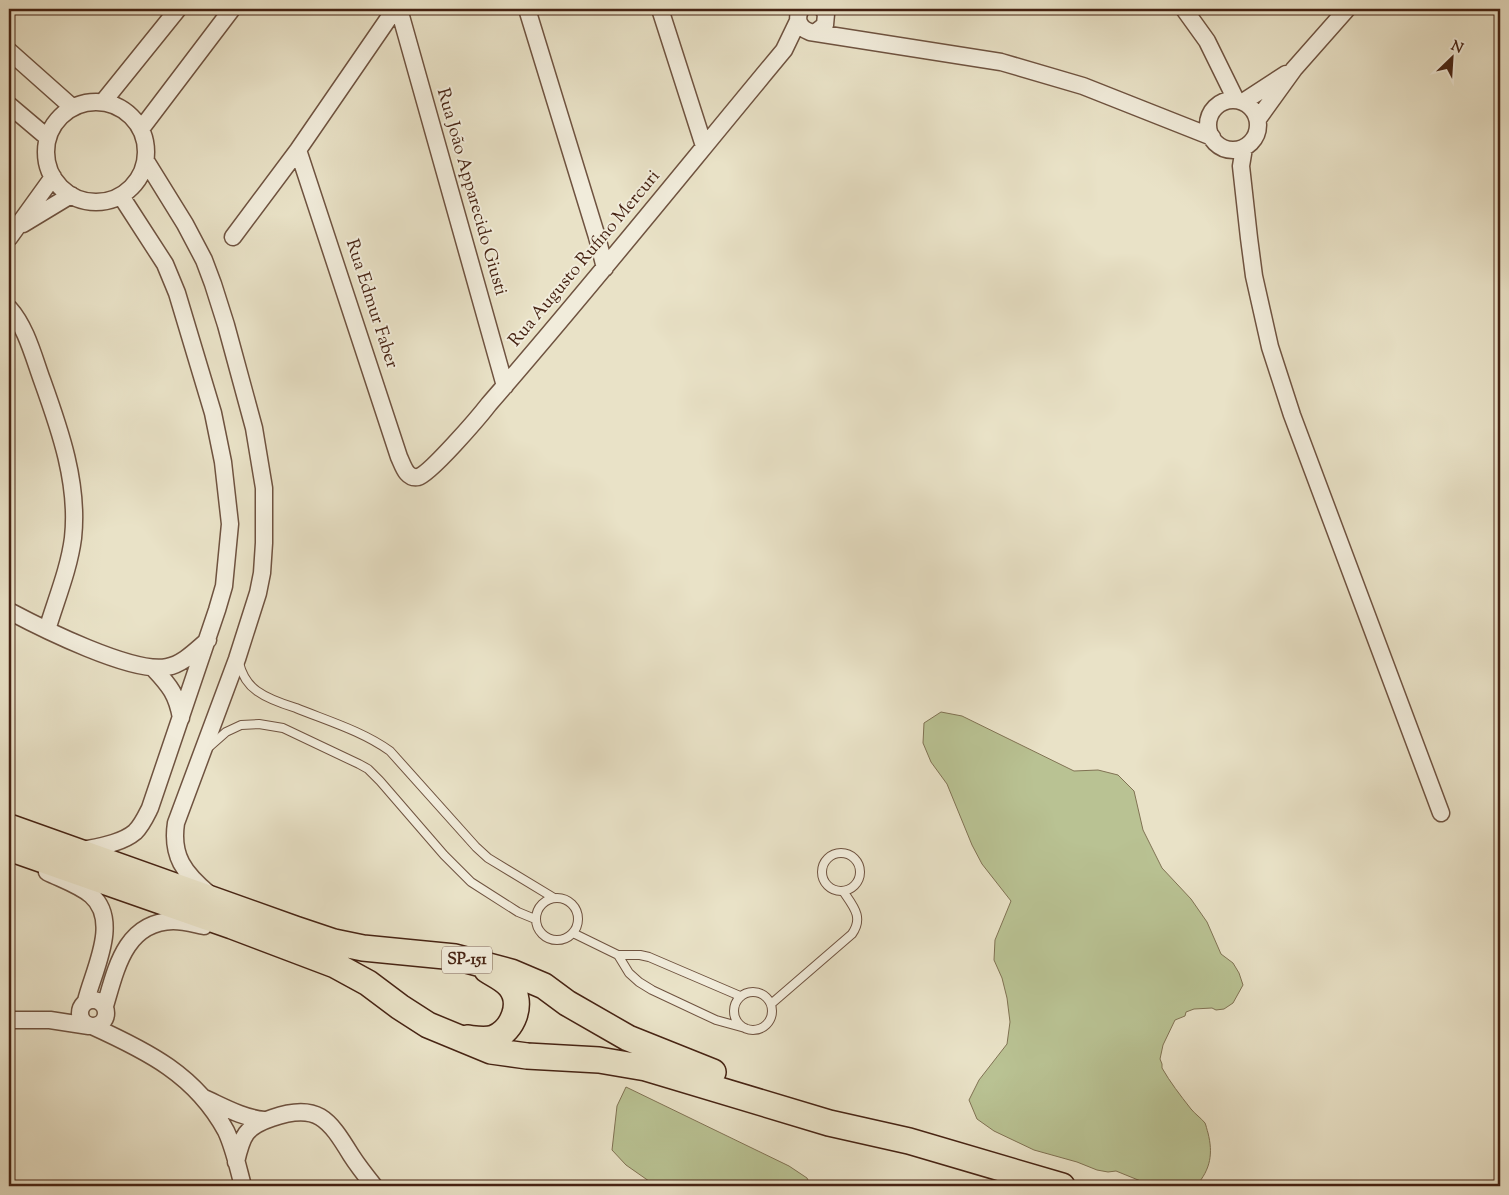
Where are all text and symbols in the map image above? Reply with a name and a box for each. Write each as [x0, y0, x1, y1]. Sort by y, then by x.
north arrow [1426, 32, 1476, 82]
text: N [1447, 37, 1466, 59]
street label: Rua João Apparecido Giusti [429, 85, 513, 299]
street label: Rua Augusto Rufino Mercuri [503, 165, 667, 353]
street label: Rua Edmur Faber [338, 236, 404, 372]
road number: SP-151 [442, 946, 492, 974]

